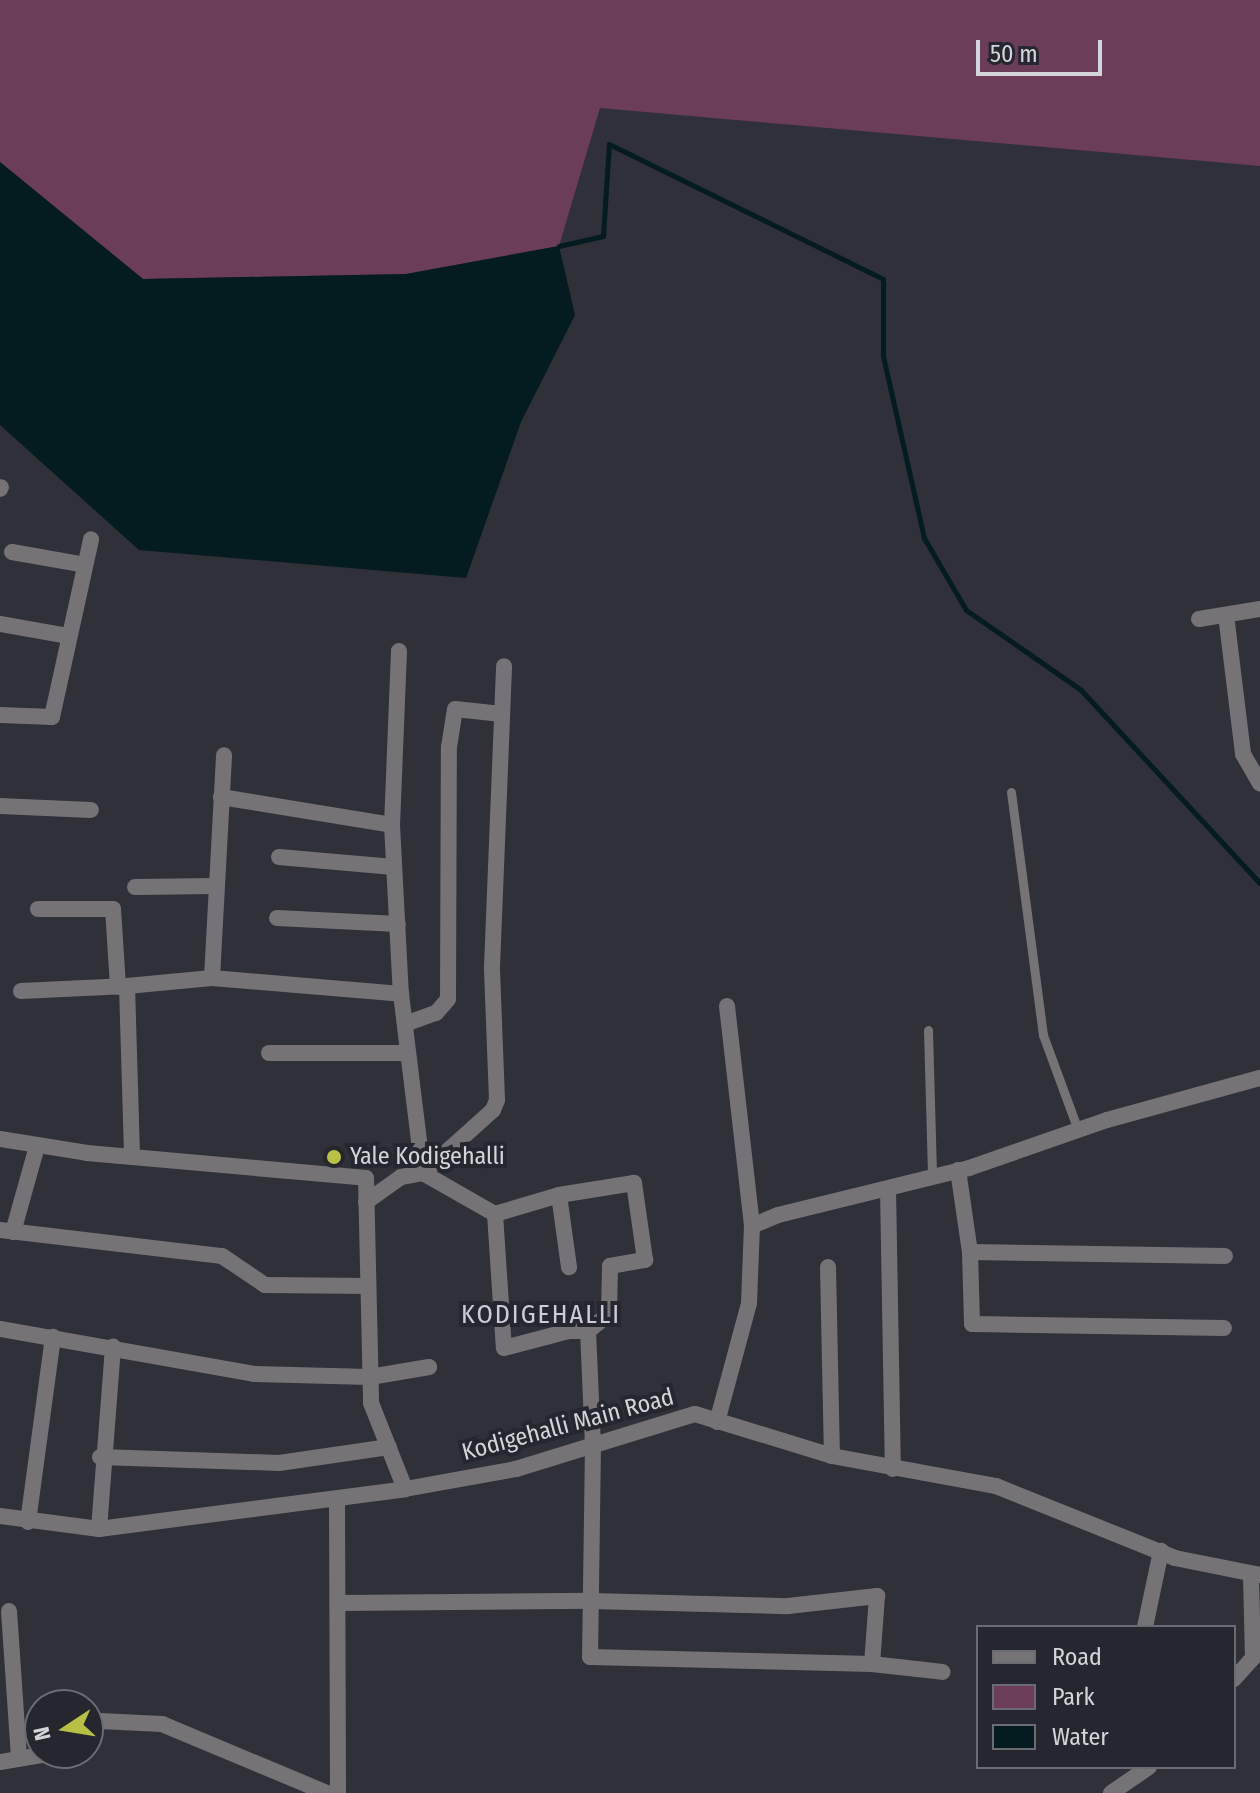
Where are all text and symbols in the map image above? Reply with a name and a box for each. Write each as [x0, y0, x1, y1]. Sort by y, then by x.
scale bar [980, 24, 1106, 74]
text: 50 m [990, 40, 1038, 68]
place label: Yale Kodigehalli [350, 1143, 505, 1171]
marker: Yale Kodigehalli [325, 1148, 343, 1166]
district label: KODIGEHALLI [461, 1299, 621, 1331]
street label: Kodigehalli Main Road [459, 1383, 677, 1467]
legend [976, 1625, 1236, 1769]
text: Road [1052, 1643, 1102, 1671]
text: Park [1052, 1683, 1095, 1711]
north arrow [24, 1689, 104, 1769]
text: Water [1052, 1723, 1109, 1751]
text: N [27, 1724, 57, 1743]

